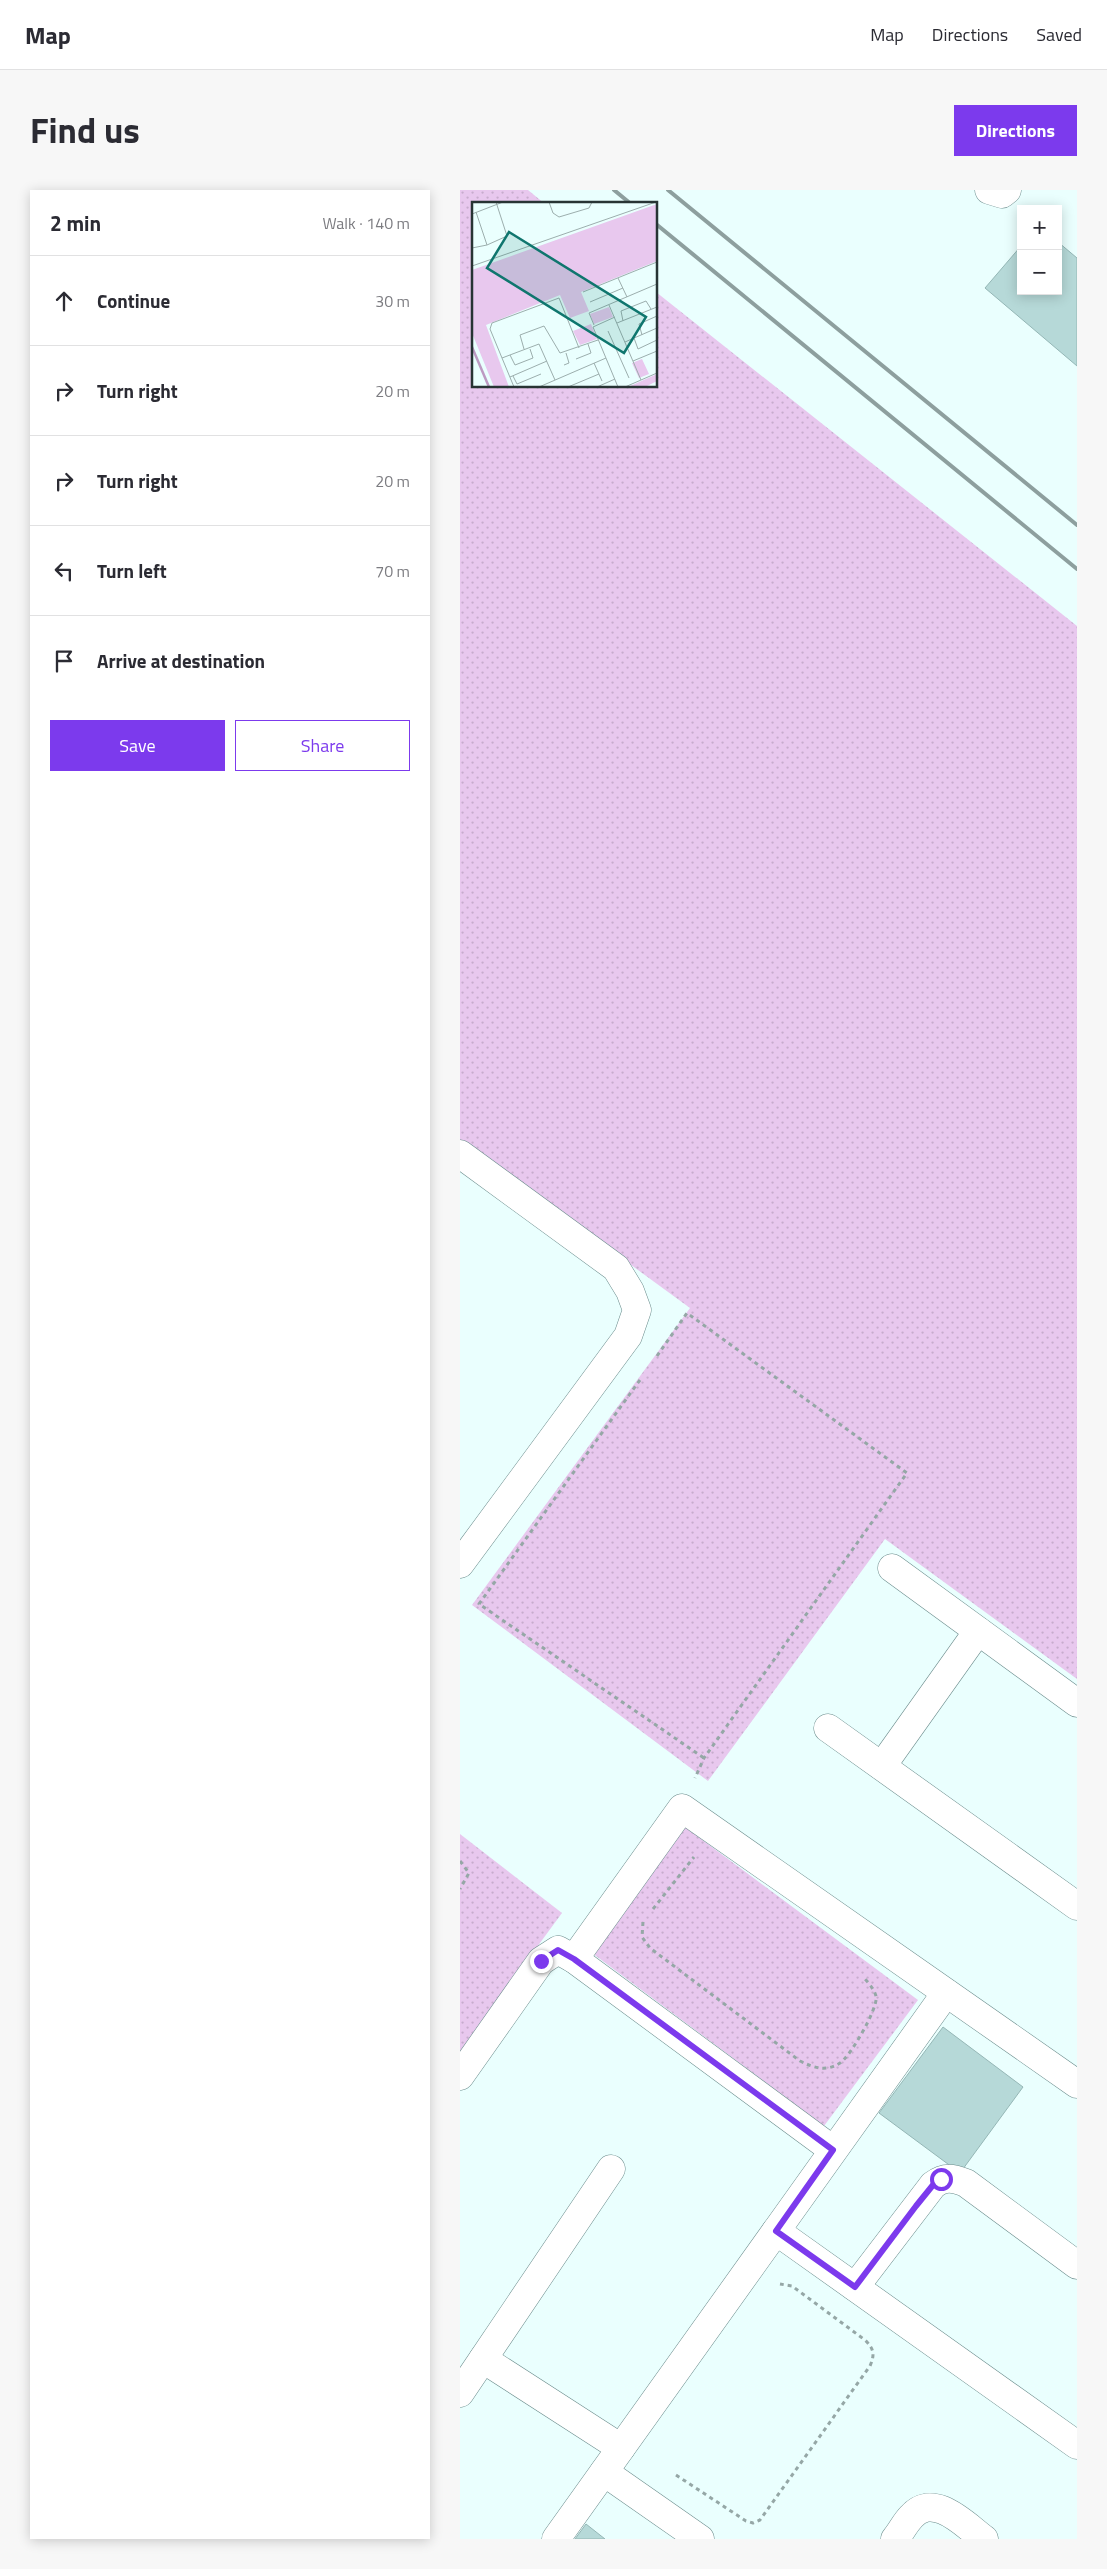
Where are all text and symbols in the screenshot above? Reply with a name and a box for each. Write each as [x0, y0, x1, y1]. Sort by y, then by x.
text: Map [25, 17, 71, 53]
text: Map [870, 21, 904, 48]
text: Directions [932, 21, 1008, 48]
text: Saved [1036, 21, 1082, 48]
text: Find us [30, 103, 140, 157]
button: Directions [954, 105, 1077, 156]
inset map [472, 202, 658, 388]
map controls [1017, 205, 1062, 295]
button: + [1017, 205, 1062, 250]
text: 2 min [50, 207, 101, 239]
text: Walk · 140 m [322, 211, 410, 235]
button: − [1017, 250, 1062, 295]
text: Continue [97, 286, 170, 315]
icon: ahead [50, 287, 78, 315]
text: 30 m [375, 289, 410, 313]
text: Turn right [97, 376, 178, 405]
icon: right [50, 377, 78, 405]
text: 20 m [375, 379, 410, 403]
text: Turn right [97, 466, 178, 495]
icon: right [50, 467, 78, 495]
text: 20 m [375, 469, 410, 493]
text: Turn left [97, 556, 167, 585]
icon: left [50, 557, 78, 585]
text: 70 m [375, 559, 410, 583]
text: Arrive at destination [97, 646, 265, 675]
icon: arrive [50, 647, 78, 675]
button: Save [50, 720, 225, 771]
button: Share [235, 720, 410, 771]
route end [530, 1950, 553, 1973]
route start [930, 2168, 953, 2191]

